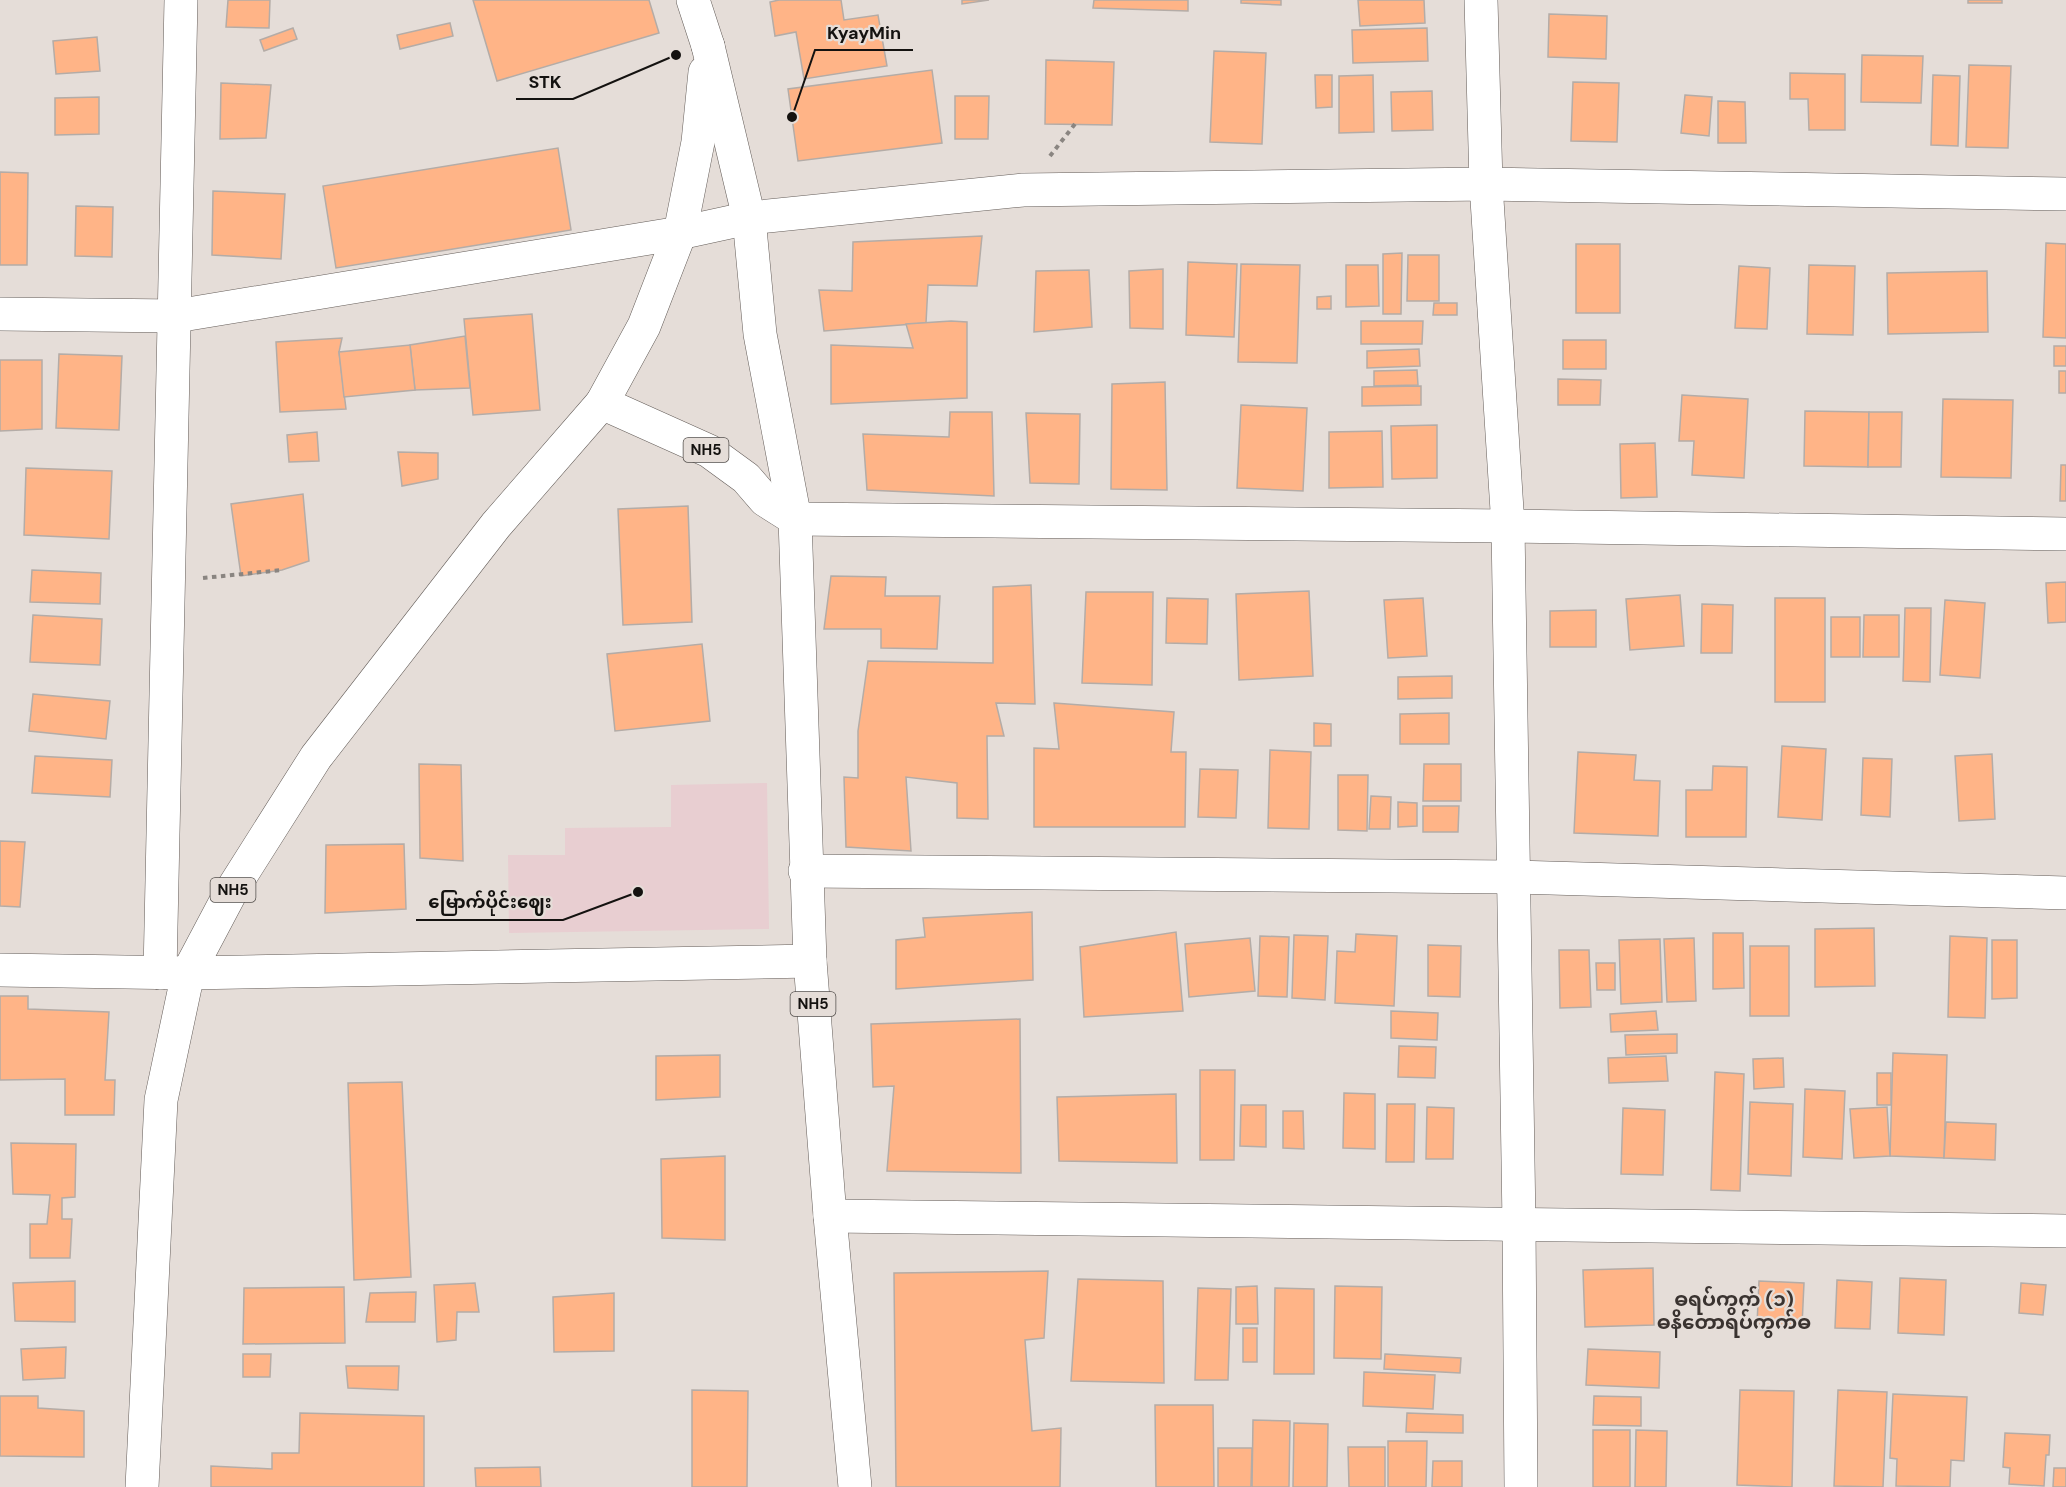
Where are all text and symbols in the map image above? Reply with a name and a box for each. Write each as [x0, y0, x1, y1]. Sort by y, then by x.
callout: KyayMin [815, 14, 913, 50]
text: KyayMin [827, 21, 901, 45]
callout: STK [516, 63, 573, 99]
text: STK [528, 70, 562, 94]
road number: NH5 [684, 438, 728, 462]
road number: NH5 [210, 878, 256, 902]
callout: မြောက်ပိုင်းဈေး [416, 884, 563, 920]
text: မြောက်ပိုင်းဈေး [428, 890, 552, 916]
road number: NH5 [790, 992, 836, 1016]
district label: ဓရပ်ကွက် (၁) ဓနိတောရပ်ကွက်ဓ [1657, 1286, 1811, 1338]

